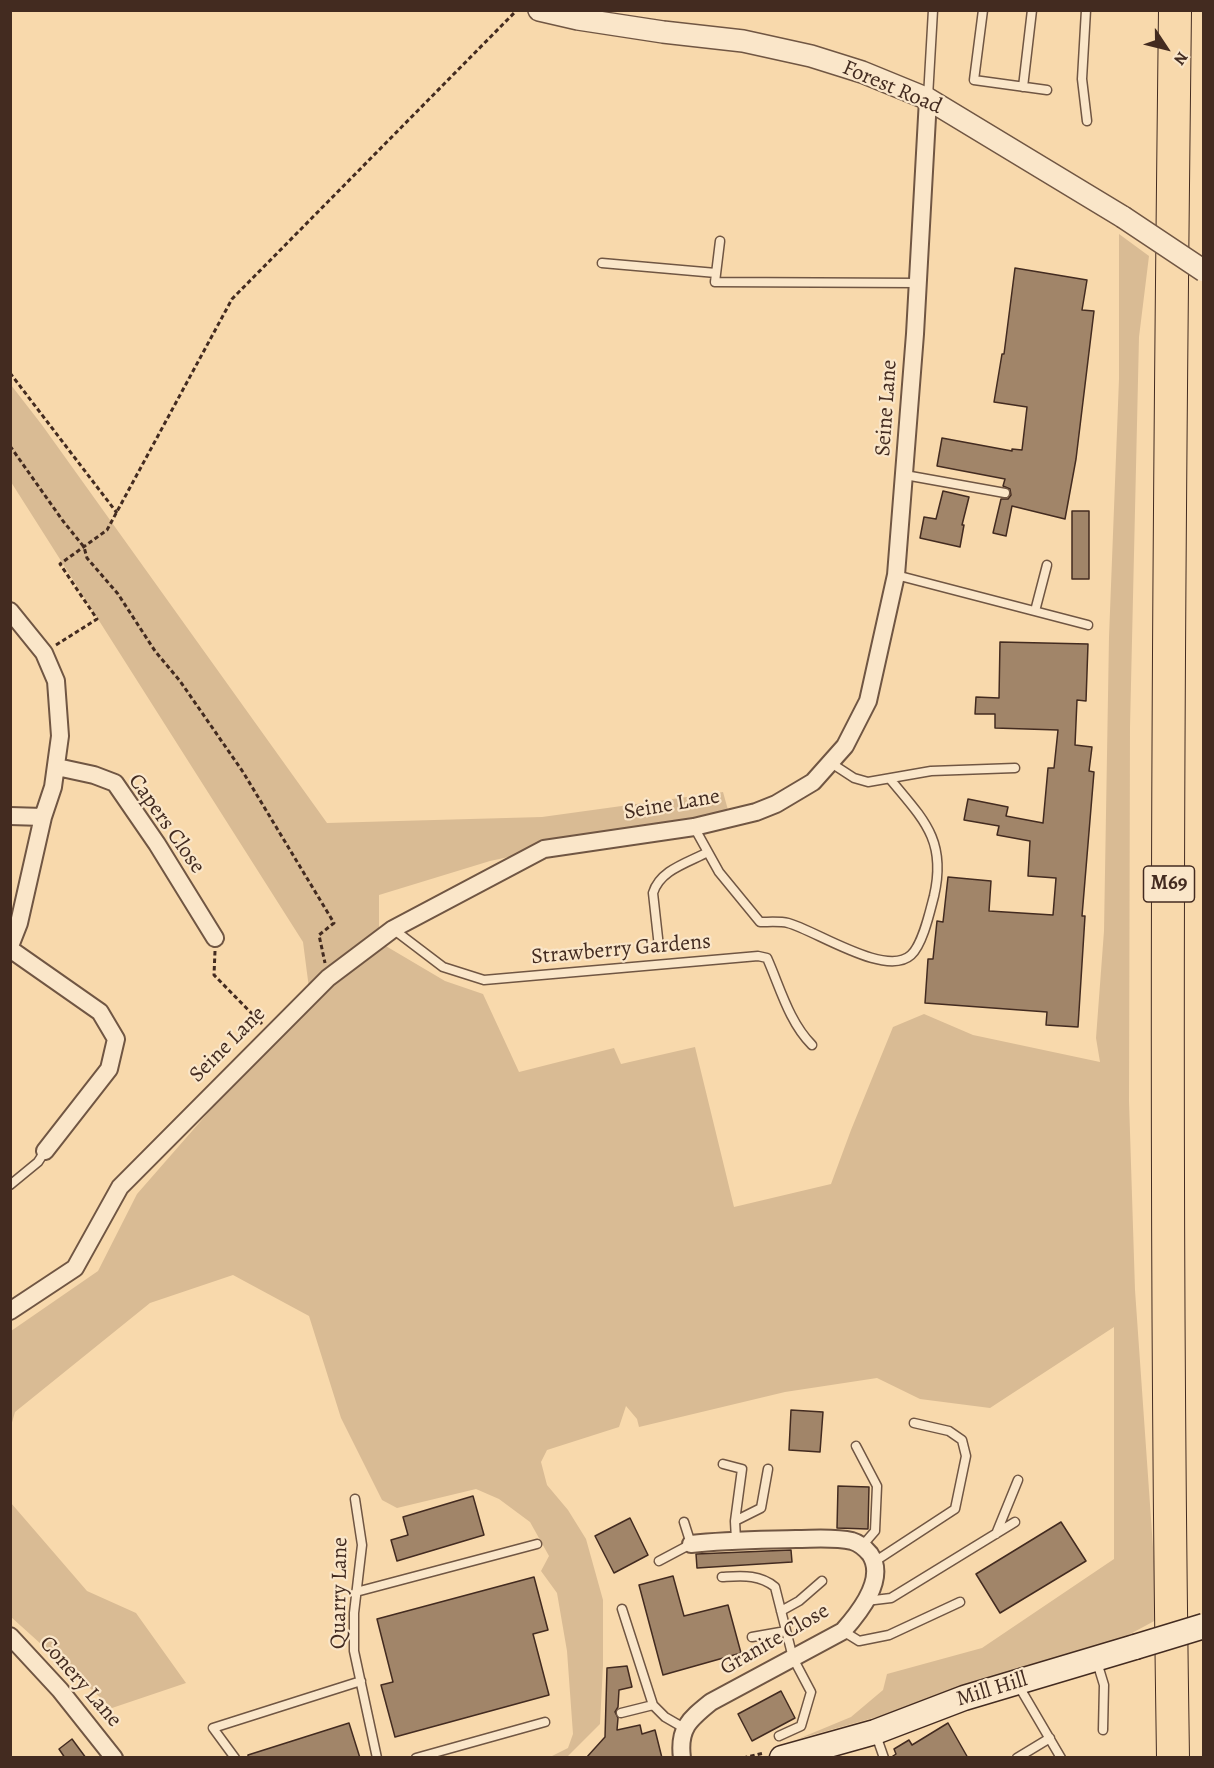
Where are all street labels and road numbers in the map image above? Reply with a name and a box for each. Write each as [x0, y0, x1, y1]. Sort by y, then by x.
street label: Forest Road [838, 55, 946, 121]
street label: Seine Lane [870, 359, 904, 457]
street label: Capers Close [122, 769, 210, 879]
street label: Seine Lane [622, 784, 722, 826]
road number: M69 [1144, 866, 1194, 902]
street label: Strawberry Gardens [530, 929, 712, 971]
street label: Seine Lane [184, 1001, 272, 1089]
street label: Quarry Lane [326, 1537, 354, 1649]
street label: Granite Close [716, 1598, 834, 1682]
street label: Conery Lane [33, 1631, 127, 1733]
street label: Mill Hill [953, 1667, 1031, 1713]

